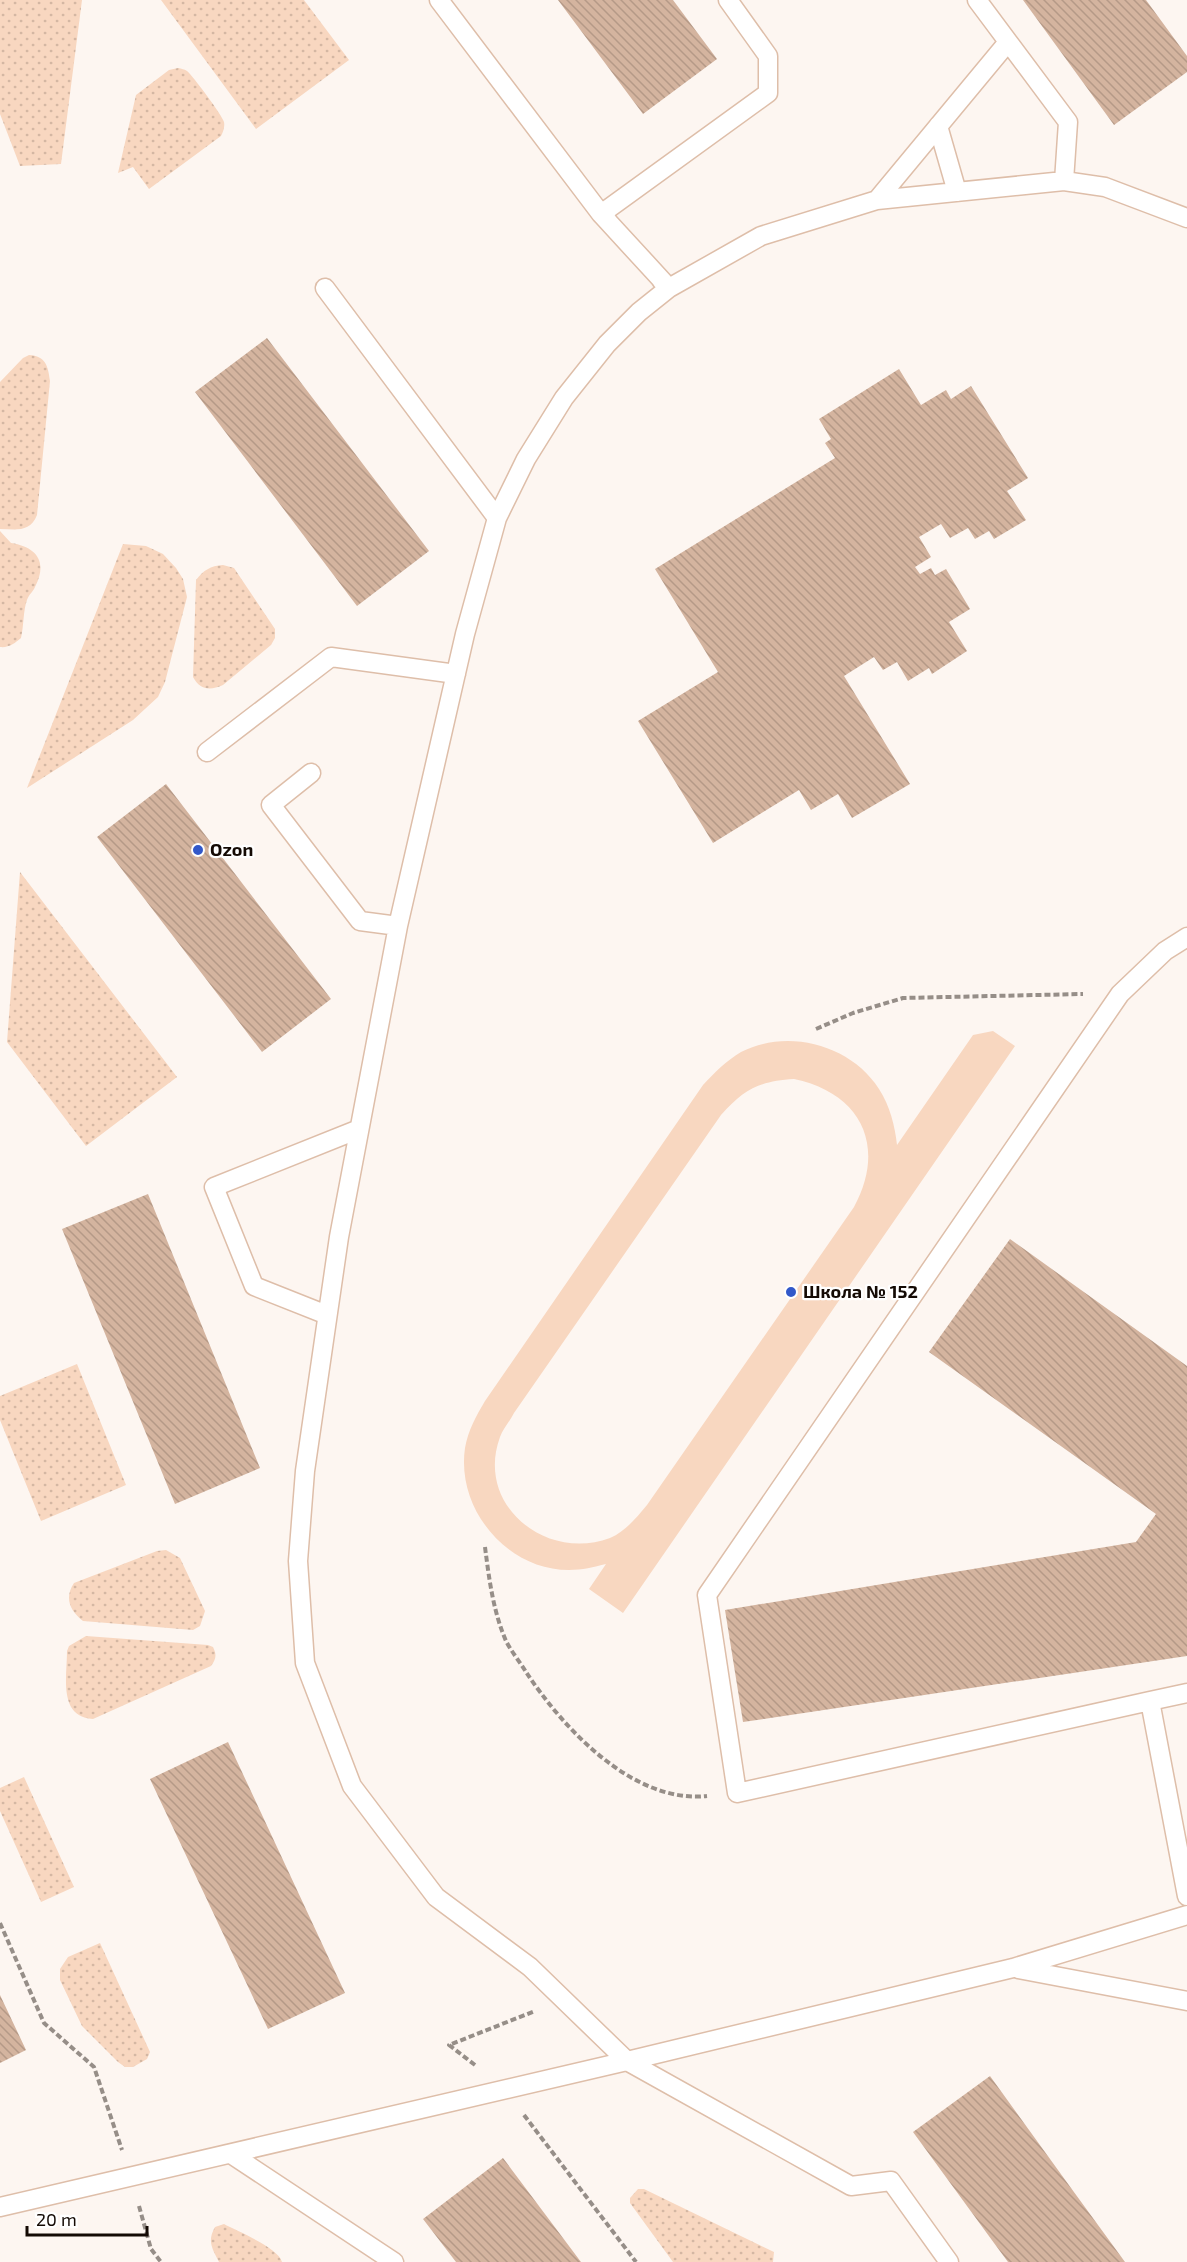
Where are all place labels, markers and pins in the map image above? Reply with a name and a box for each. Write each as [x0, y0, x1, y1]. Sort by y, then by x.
place label: Ozon [210, 838, 253, 860]
marker: Ozon [191, 843, 205, 857]
place label: Школа № 152 [803, 1280, 918, 1302]
marker: Школа № 152 [784, 1285, 798, 1299]

